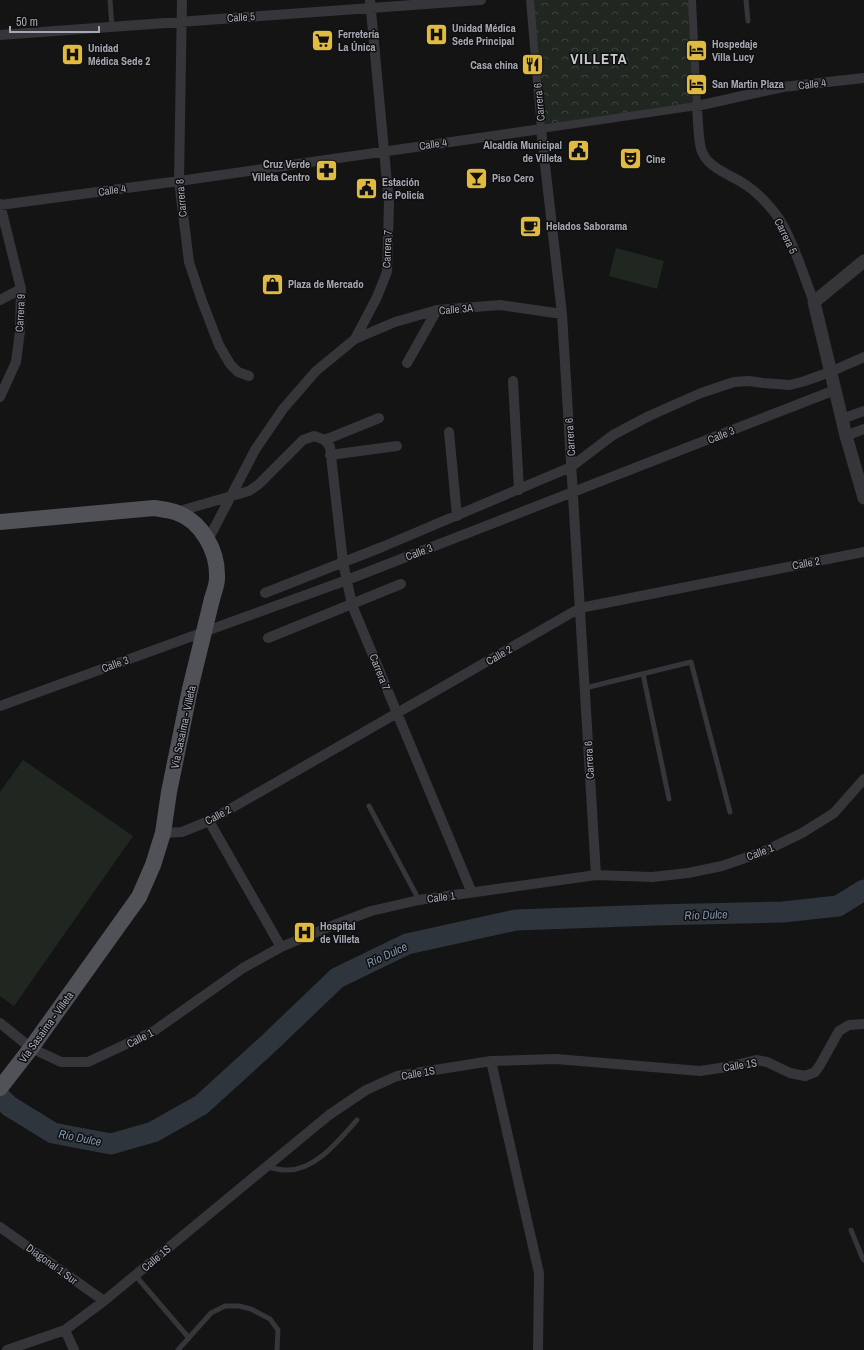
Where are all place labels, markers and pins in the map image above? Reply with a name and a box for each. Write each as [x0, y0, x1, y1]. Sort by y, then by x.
hospital icon: Unidad Médica Sede Principal [424, 21, 450, 47]
place label: Unidad Médica Sede Principal [452, 21, 516, 48]
supermarket icon: Ferretería La Única [310, 27, 336, 53]
place label: Ferretería La Única [338, 27, 379, 54]
hotel icon: Hospedaje Villa Lucy [684, 37, 710, 63]
place label: Hospedaje Villa Lucy [712, 37, 758, 64]
hospital icon: Unidad Médica Sede 2 [59, 41, 85, 67]
place label: Unidad Médica Sede 2 [88, 41, 150, 68]
restaurant icon: Casa china [520, 52, 546, 78]
place label: Casa china [470, 58, 518, 72]
hotel icon: San Martin Plaza [684, 71, 710, 97]
place label: San Martin Plaza [712, 77, 784, 91]
place label: Alcaldía Municipal de Villeta [483, 138, 562, 165]
public building icon: Alcaldía Municipal de Villeta [565, 138, 591, 164]
theatre icon: Cine [617, 146, 643, 172]
place label: Cine [646, 152, 666, 166]
place label: Cruz Verde Villeta Centro [252, 157, 310, 184]
pharmacy icon: Cruz Verde Villeta Centro [313, 157, 339, 183]
bar icon: Piso Cero [463, 165, 489, 191]
place label: Piso Cero [492, 171, 535, 185]
public building icon: Estación de Policía [353, 175, 379, 201]
place label: Estación de Policía [382, 175, 424, 202]
cafe icon: Helados Saborama [518, 213, 544, 239]
place label: Helados Saborama [546, 219, 627, 233]
shop icon: Plaza de Mercado [259, 271, 285, 297]
place label: Plaza de Mercado [288, 277, 364, 291]
hospital icon: Hospital de Villeta [292, 919, 318, 945]
place label: Hospital de Villeta [320, 919, 359, 946]

